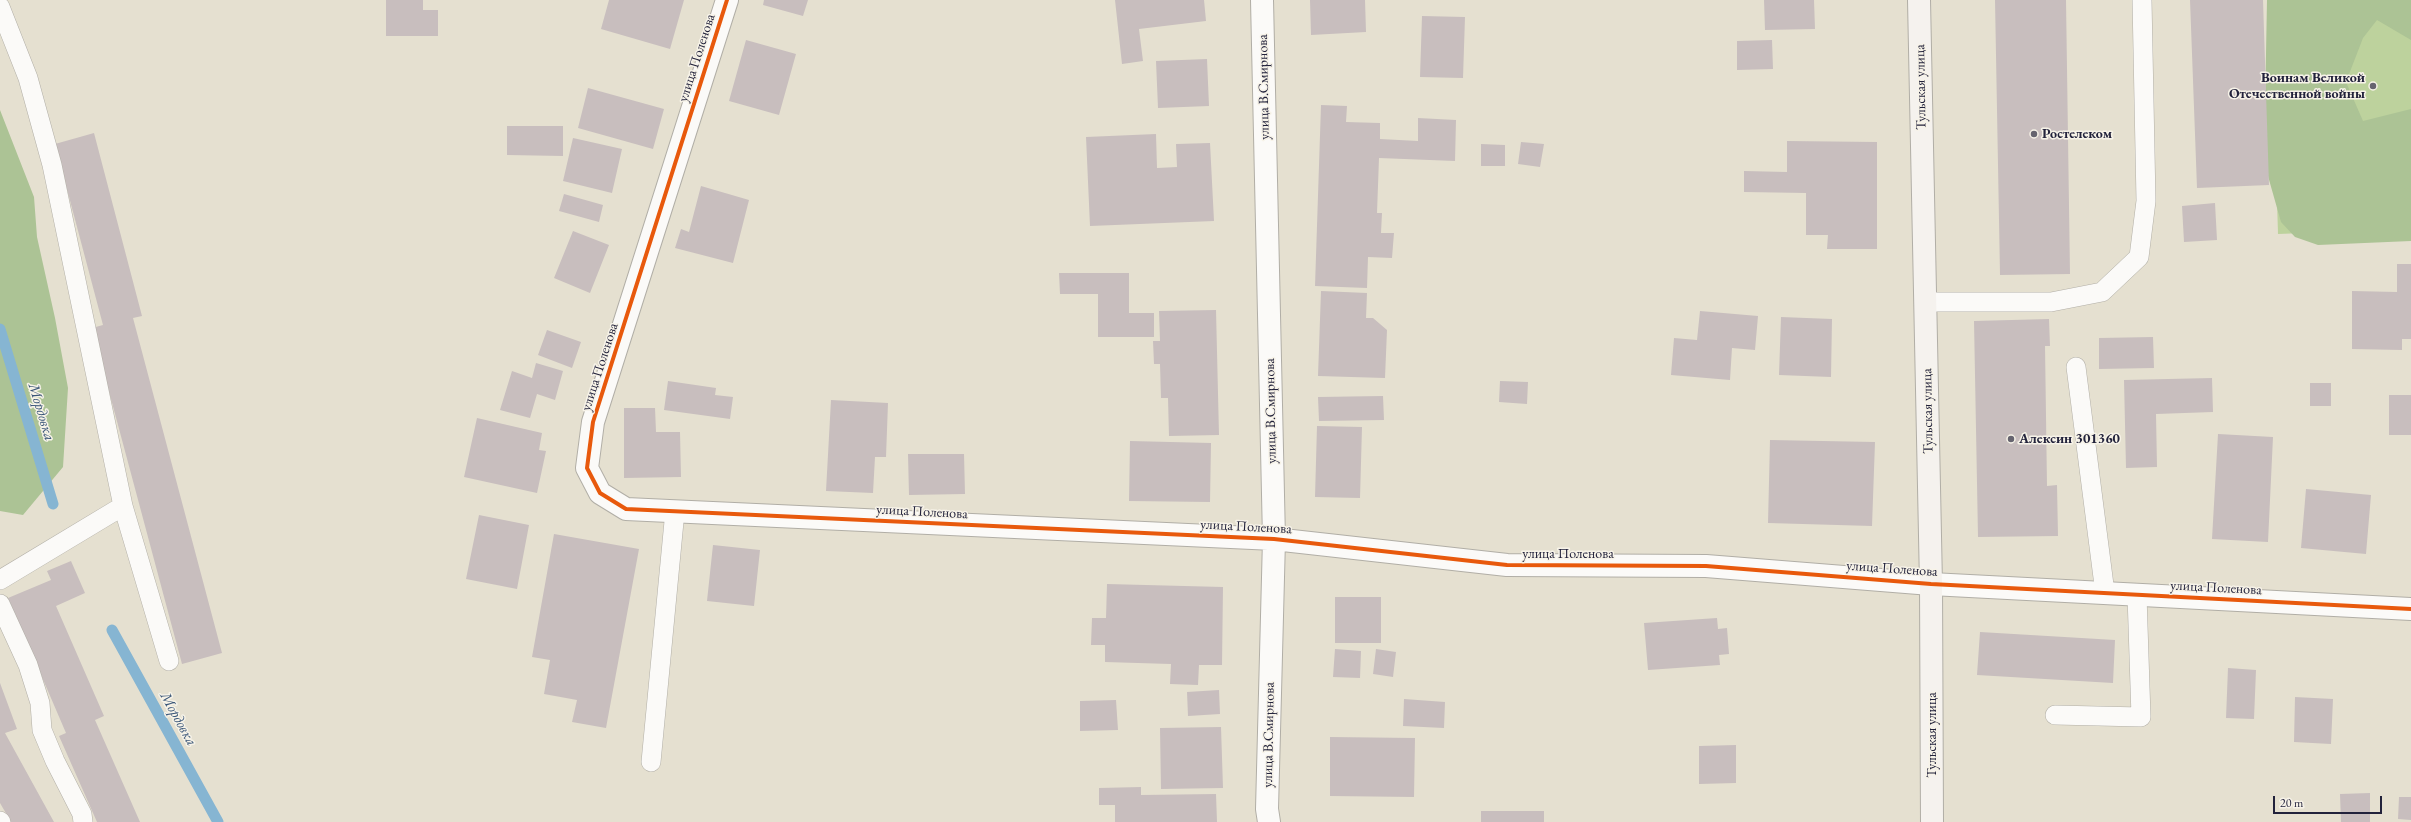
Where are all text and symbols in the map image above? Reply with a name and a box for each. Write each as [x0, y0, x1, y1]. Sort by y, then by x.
street label: улица Поленова [675, 12, 719, 104]
street label: улица В.Смирнова [1255, 34, 1273, 140]
street label: Тульская улица [1912, 44, 1930, 130]
place label: Воинам Великой Отечественной войны [2229, 70, 2365, 102]
marker: Воинам Великой Отечественной войны [2368, 81, 2378, 91]
place label: Ростелеком [2042, 126, 2112, 142]
marker: Ростелеком [2029, 129, 2039, 139]
street label: улица Поленова [578, 321, 622, 413]
street label: улица В.Смирнова [1262, 358, 1280, 464]
street label: Тульская улица [1919, 368, 1937, 454]
water label: Мордовка [24, 381, 58, 443]
place label: Алексин 301360 [2019, 431, 2120, 447]
marker: Алексин 301360 [2006, 434, 2016, 444]
street label: улица Поленова [876, 501, 968, 523]
street label: улица Поленова [1200, 516, 1292, 538]
street label: улица Поленова [1522, 546, 1614, 562]
street label: улица Поленова [1846, 557, 1938, 581]
street label: улица Поленова [2170, 577, 2262, 599]
street label: улица В.Смирнова [1260, 682, 1278, 788]
water label: Мордовка [156, 689, 200, 749]
street label: Тульская улица [1924, 692, 1940, 778]
scale bar [2275, 788, 2384, 814]
text: 20 m [2280, 795, 2303, 811]

